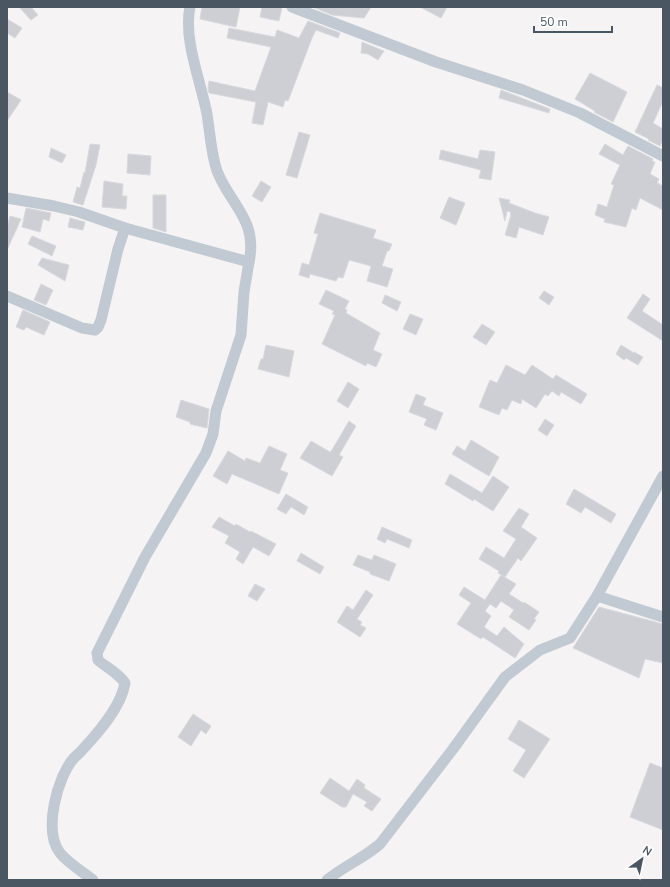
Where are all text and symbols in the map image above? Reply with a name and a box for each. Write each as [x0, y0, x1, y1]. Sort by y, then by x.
scale bar [534, 8, 612, 34]
text: 50 m [540, 14, 568, 30]
north arrow [622, 839, 662, 879]
text: N [640, 843, 655, 860]

